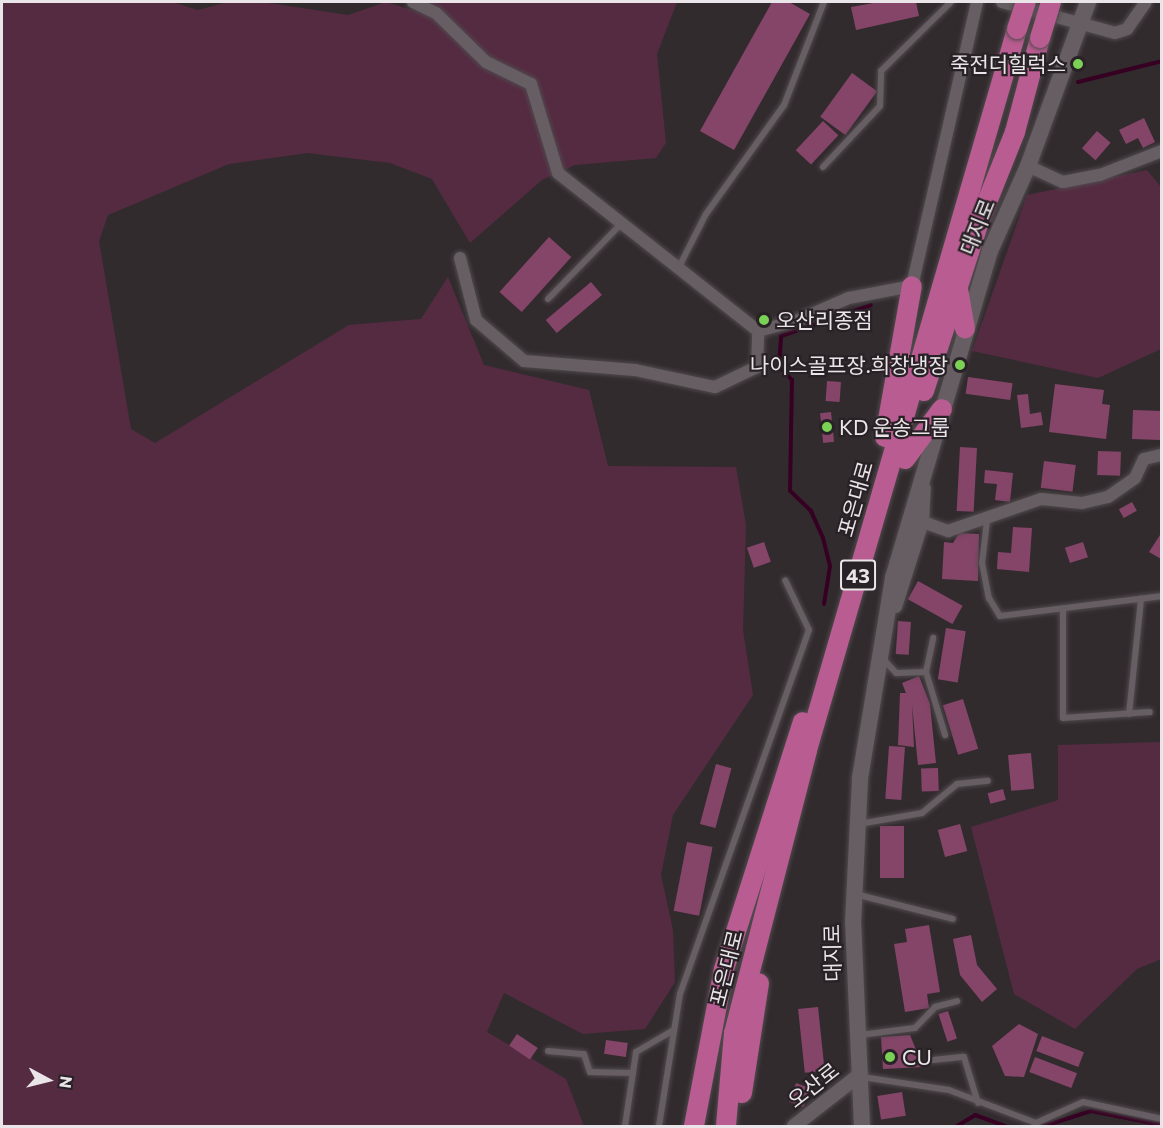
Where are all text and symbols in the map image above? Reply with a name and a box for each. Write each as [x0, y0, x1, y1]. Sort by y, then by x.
place label: 죽전더힐럭스 [950, 51, 1066, 77]
marker: 죽전더힐럭스 [1071, 57, 1085, 71]
street label: 대지로 [954, 195, 1000, 259]
place label: 오산리종점 [776, 307, 873, 333]
marker: 오산리종점 [757, 313, 771, 327]
place label: 나이스골프장.희창냉장 [750, 352, 948, 378]
marker: 나이스골프장.희창냉장 [953, 358, 967, 372]
place label: KD 운송그룹 [839, 414, 950, 440]
marker: KD 운송그룹 [820, 420, 834, 434]
street label: 포은대로 [832, 458, 878, 540]
road number: 43 [840, 558, 876, 592]
street label: 대지로 [819, 924, 845, 982]
street label: 포은대로 [704, 927, 748, 1009]
place label: CU [902, 1044, 932, 1070]
north arrow [18, 1050, 78, 1110]
marker: CU [883, 1050, 897, 1064]
street label: 오산로 [782, 1057, 844, 1113]
text: N [56, 1075, 77, 1089]

